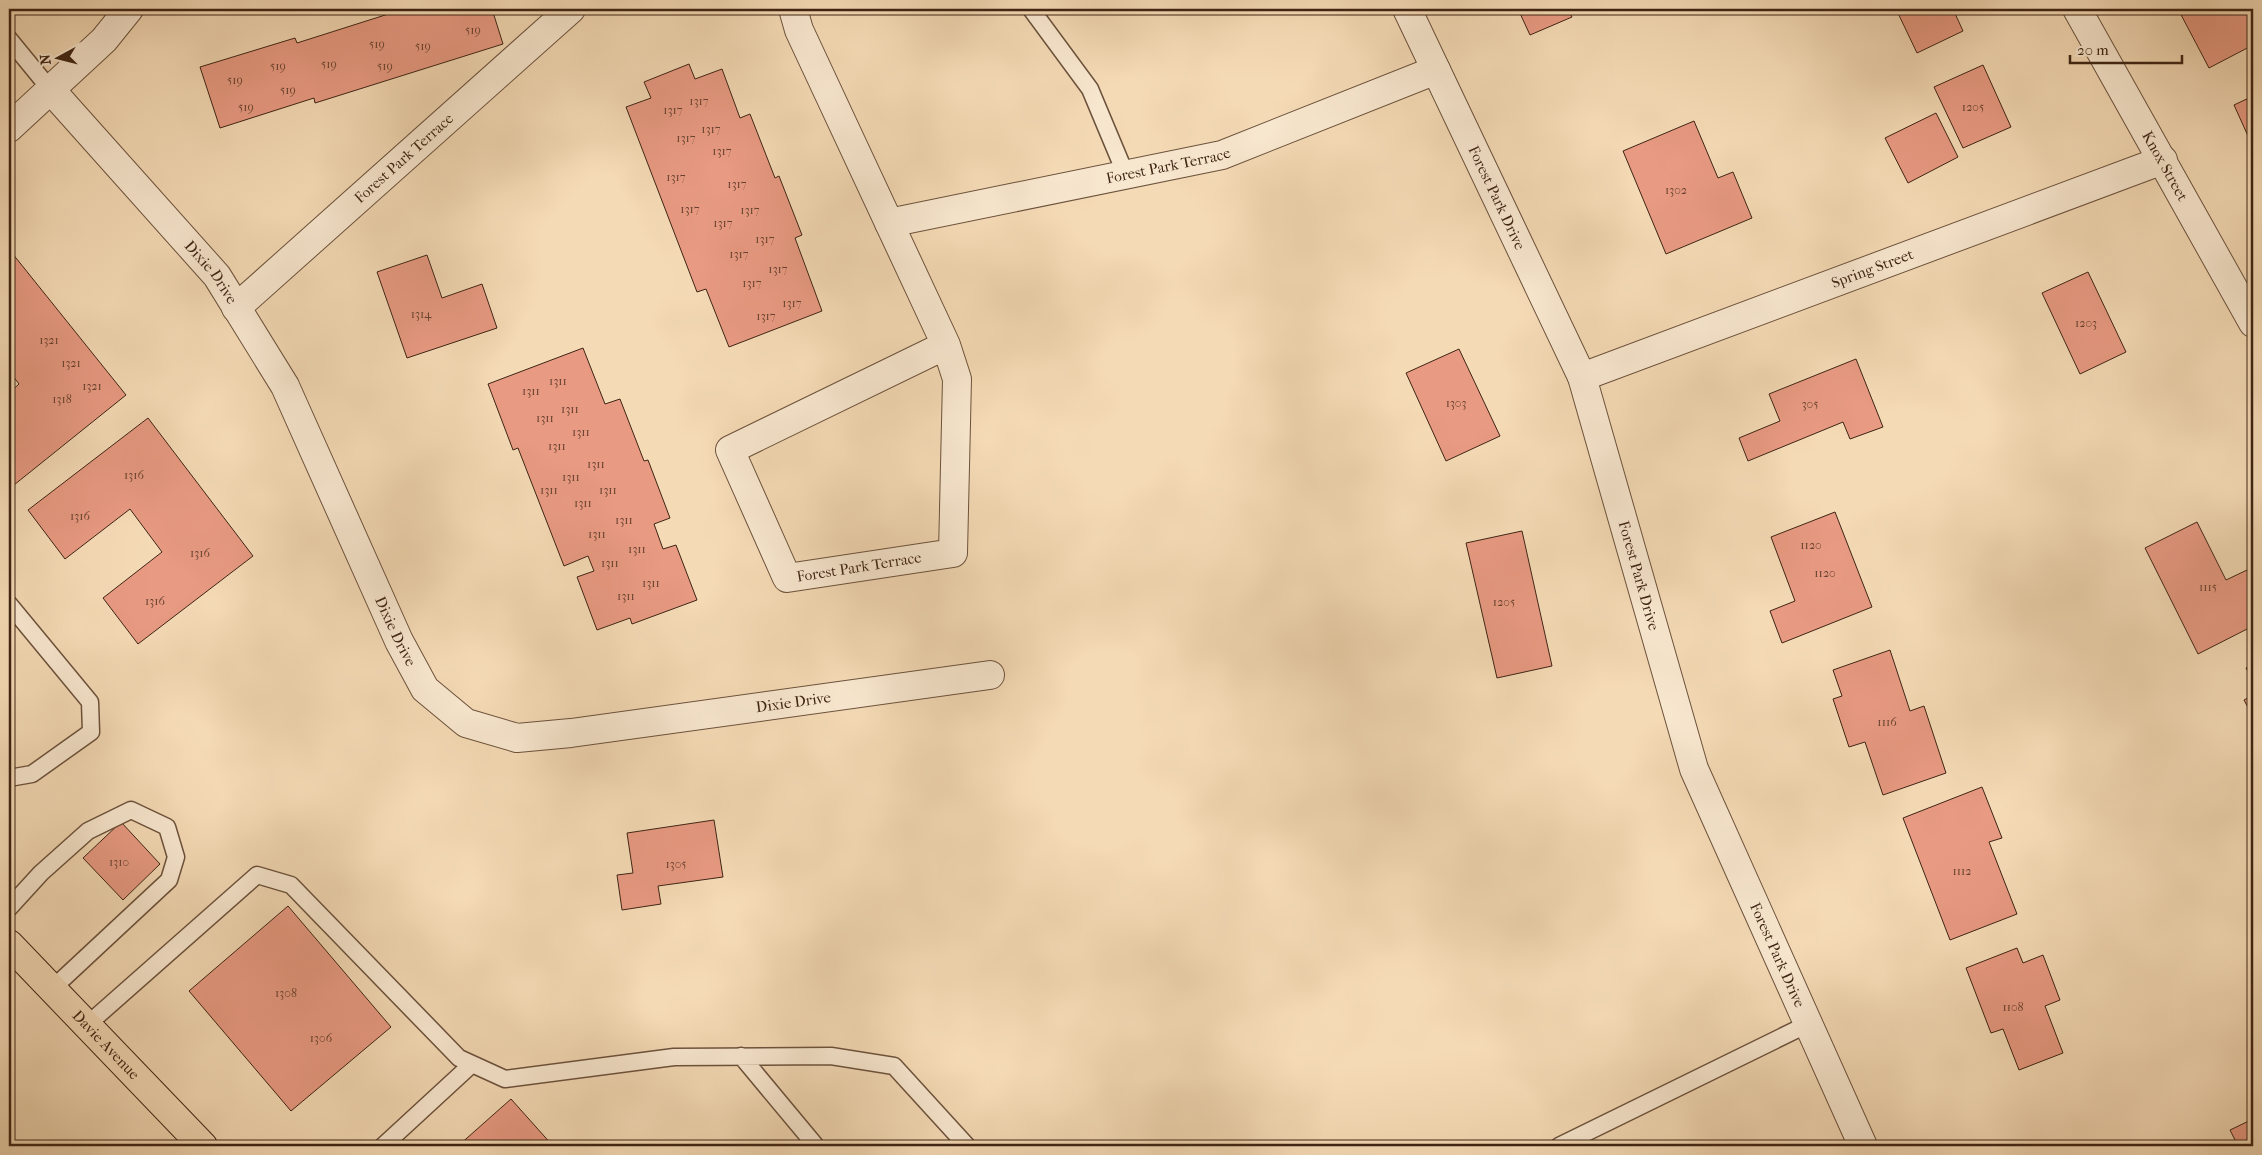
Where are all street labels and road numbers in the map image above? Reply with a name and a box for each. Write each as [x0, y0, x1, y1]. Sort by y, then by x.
street label: Forest Park Terrace [351, 109, 457, 207]
street label: Knox Street [2138, 128, 2192, 205]
street label: Forest Park Terrace [1104, 143, 1234, 187]
street label: Forest Park Drive [1464, 143, 1529, 253]
street label: Dixie Drive [181, 237, 241, 308]
street label: Spring Street [1829, 245, 1917, 292]
street label: Forest Park Drive [1615, 519, 1663, 633]
street label: Forest Park Terrace [795, 548, 923, 586]
street label: Dixie Drive [371, 593, 420, 670]
street label: Dixie Drive [755, 688, 832, 716]
street label: Forest Park Drive [1746, 900, 1809, 1011]
street label: Davie Avenue [69, 1007, 144, 1084]

